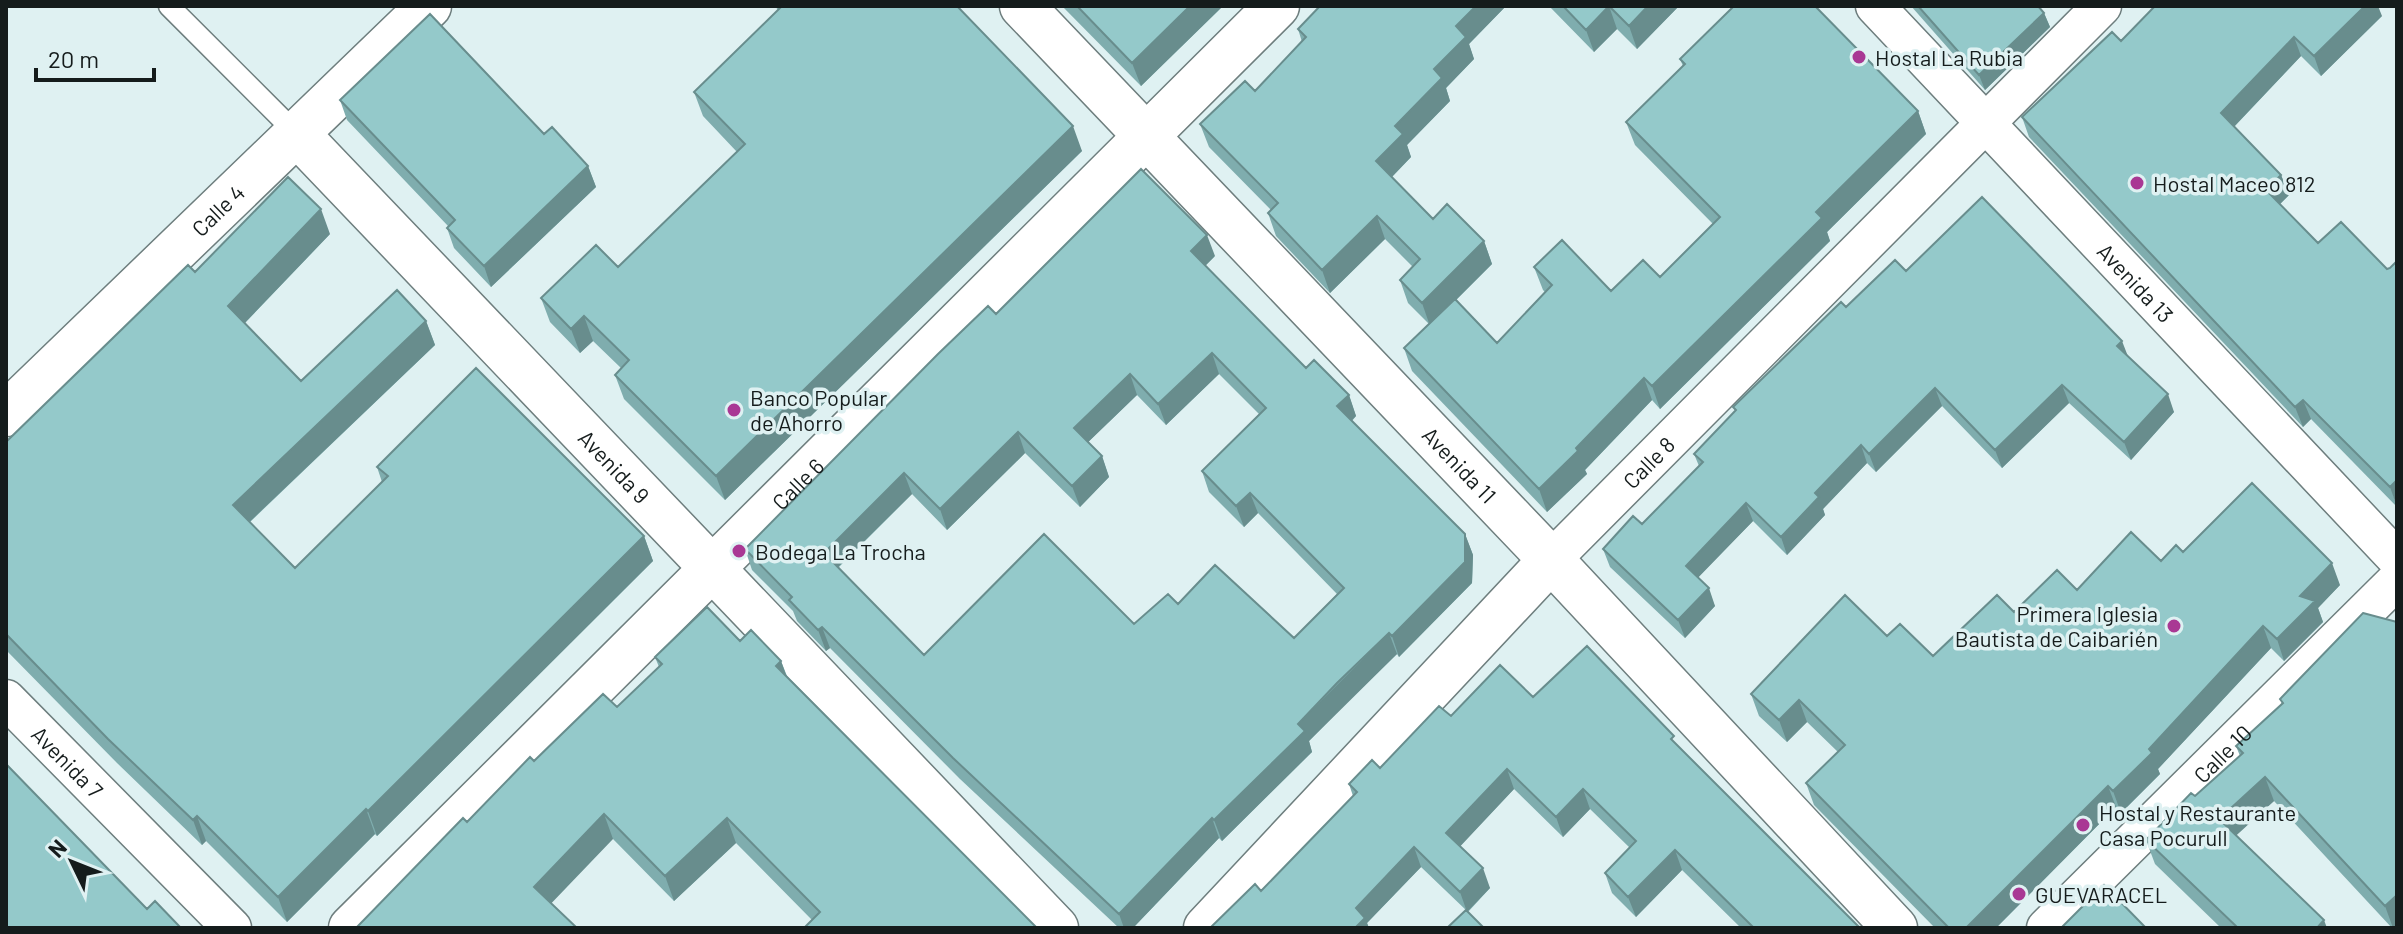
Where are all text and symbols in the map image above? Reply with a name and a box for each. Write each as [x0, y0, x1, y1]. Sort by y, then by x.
scale bar [36, 32, 154, 82]
text: 20 m [48, 44, 99, 73]
place label: Hostal La Rubia [1875, 44, 2023, 70]
marker: Hostal La Rubia [1850, 48, 1868, 66]
place label: Hostal Maceo 812 [2153, 170, 2315, 196]
marker: Hostal Maceo 812 [2128, 174, 2146, 192]
street label: Calle 4 [186, 179, 249, 241]
street label: Avenida 13 [2092, 237, 2179, 327]
place label: Banco Popular de Ahorro [750, 384, 887, 435]
marker: Banco Popular de Ahorro [725, 401, 743, 419]
street label: Avenida 11 [1418, 421, 1502, 508]
street label: Avenida 9 [574, 424, 655, 508]
street label: Calle 8 [1617, 431, 1679, 493]
street label: Calle 6 [766, 452, 829, 515]
place label: Bodega La Trocha [755, 538, 926, 564]
marker: Bodega La Trocha [730, 542, 748, 560]
place label: Primera Iglesia Bautista de Caibarién [1955, 600, 2158, 651]
marker: Primera Iglesia Bautista de Caibarién [2165, 617, 2183, 635]
street label: Calle 10 [2188, 719, 2256, 788]
street label: Avenida 7 [27, 720, 109, 803]
place label: Hostal y Restaurante Casa Pocurull [2099, 799, 2296, 850]
marker: Hostal y Restaurante Casa Pocurull [2074, 816, 2092, 834]
north arrow [32, 822, 112, 902]
text: N [42, 833, 71, 862]
place label: GUEVARACEL [2035, 881, 2167, 907]
marker: GUEVARACEL [2010, 885, 2028, 903]

